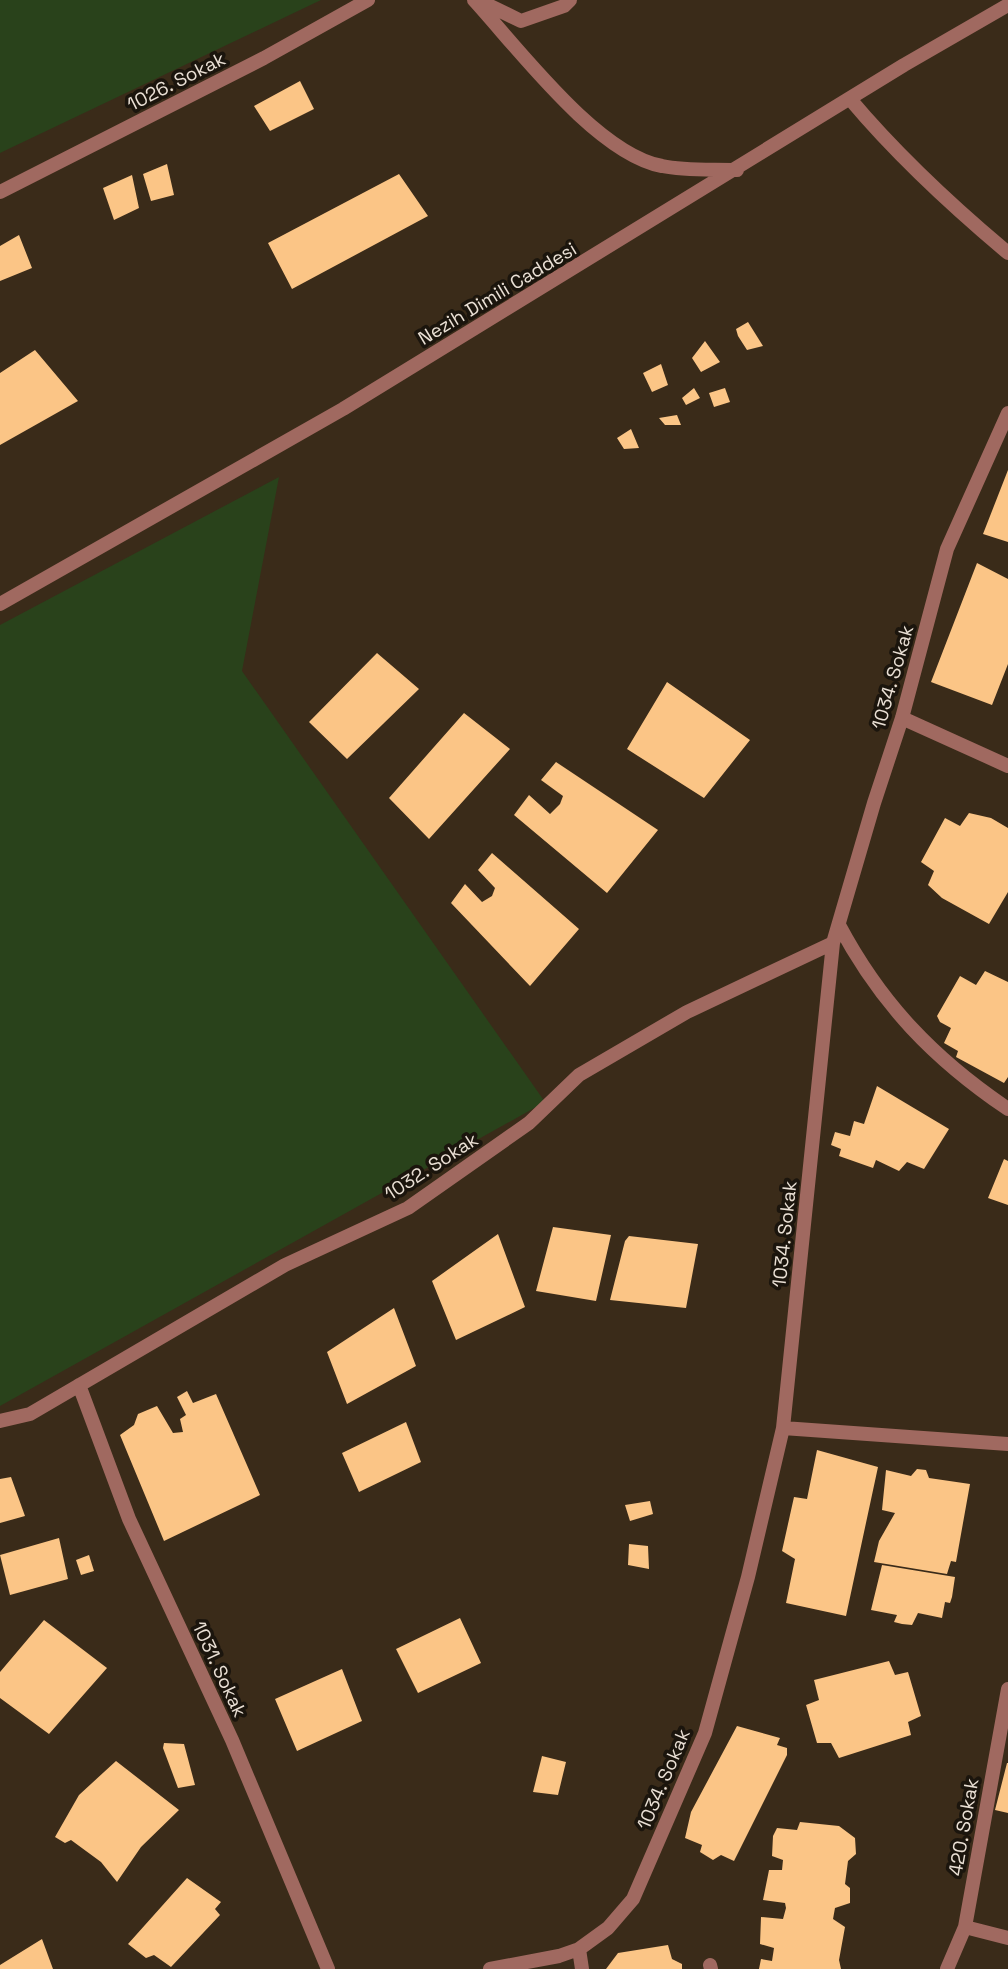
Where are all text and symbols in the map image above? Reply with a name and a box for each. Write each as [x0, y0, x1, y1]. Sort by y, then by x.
street label: 1026. Sokak [123, 46, 229, 117]
street label: Nezih Dimili Caddesi [414, 236, 581, 351]
street label: 1034. Sokak [866, 622, 919, 732]
street label: 1032. Sokak [380, 1127, 483, 1206]
street label: 1034. Sokak [766, 1179, 803, 1289]
street label: 1031. Sokak [186, 1617, 253, 1721]
street label: 1034. Sokak [631, 1725, 696, 1833]
street label: 420. Sokak [943, 1776, 984, 1878]

